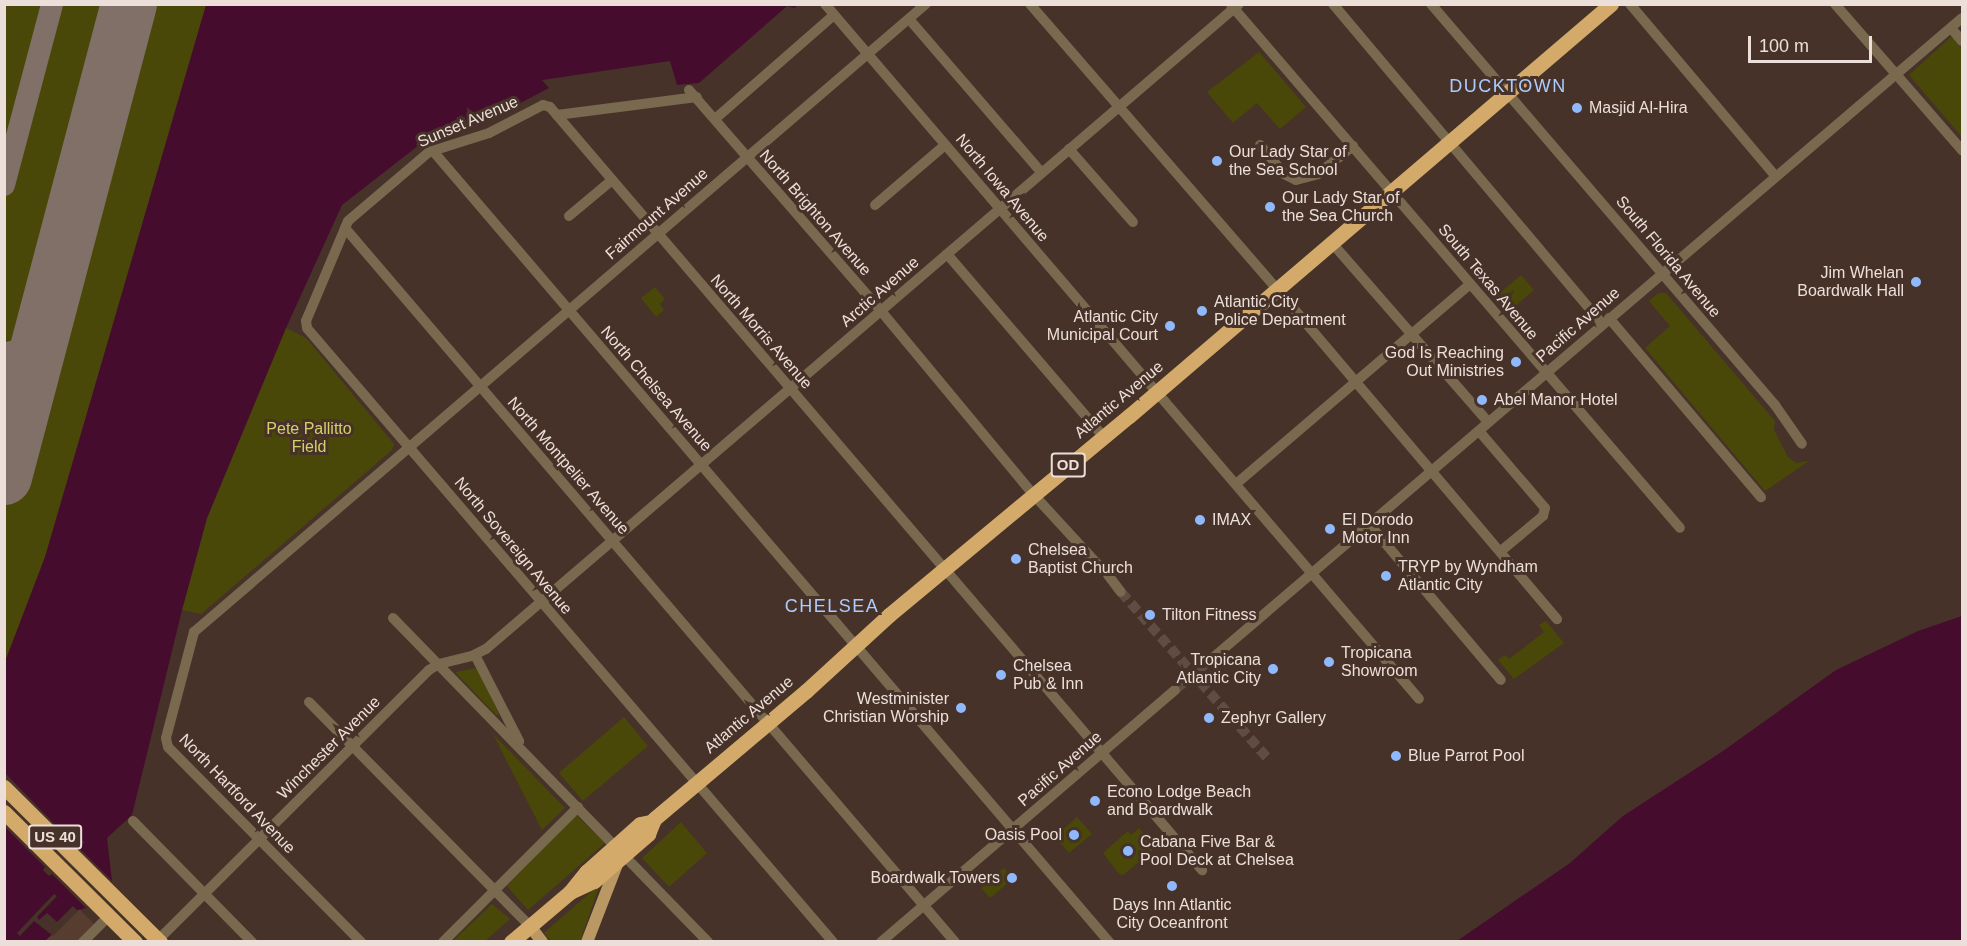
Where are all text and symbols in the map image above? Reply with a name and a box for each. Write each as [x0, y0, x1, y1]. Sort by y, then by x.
scale bar [1751, 24, 1876, 62]
text: 100 m [1759, 36, 1809, 56]
district label: DUCKTOWN [1449, 75, 1567, 97]
street label: Sunset Avenue [414, 92, 522, 152]
place label: Masjid Al-Hira [1589, 98, 1689, 118]
marker: Masjid Al-Hira [1570, 101, 1584, 115]
street label: North Iowa Avenue [951, 130, 1053, 246]
place label: Our Lady Star of the Sea School [1229, 142, 1346, 180]
street label: North Brighton Avenue [755, 146, 875, 280]
marker: Our Lady Star of the Sea School [1210, 154, 1224, 168]
street label: Fairmount Avenue [601, 164, 713, 264]
place label: Our Lady Star of the Sea Church [1282, 188, 1399, 226]
street label: South Florida Avenue [1611, 192, 1725, 322]
marker: Our Lady Star of the Sea Church [1263, 200, 1277, 214]
street label: South Texas Avenue [1434, 220, 1542, 344]
street label: Arctic Avenue [837, 252, 923, 332]
place label: Jim Whelan Boardwalk Hall [1797, 263, 1904, 301]
street label: North Morris Avenue [706, 270, 816, 394]
marker: Jim Whelan Boardwalk Hall [1909, 275, 1923, 289]
street label: Pacific Avenue [1532, 283, 1624, 367]
place label: Atlantic City Police Department [1214, 292, 1346, 330]
marker: Atlantic City Police Department [1195, 304, 1209, 318]
place label: Atlantic City Municipal Court [1047, 307, 1158, 345]
marker: Atlantic City Municipal Court [1163, 319, 1177, 333]
street label: North Chelsea Avenue [596, 322, 716, 456]
place label: God Is Reaching Out Ministries [1385, 343, 1504, 381]
marker: God Is Reaching Out Ministries [1509, 355, 1523, 369]
street label: Atlantic Avenue [1070, 357, 1168, 443]
place label: Abel Manor Hotel [1494, 390, 1618, 410]
street label: North Montpelier Avenue [503, 393, 633, 539]
marker: Abel Manor Hotel [1475, 393, 1489, 407]
park label: Pete Pallitto Field [266, 419, 352, 457]
road number: OD [1050, 453, 1086, 477]
street label: North Sovereign Avenue [450, 473, 576, 619]
place label: IMAX [1212, 510, 1251, 530]
place label: El Dorodo Motor Inn [1342, 510, 1413, 548]
marker: IMAX [1193, 513, 1207, 527]
marker: El Dorodo Motor Inn [1323, 522, 1337, 536]
place label: Chelsea Baptist Church [1028, 540, 1133, 578]
marker: Chelsea Baptist Church [1009, 552, 1023, 566]
place label: TRYP by Wyndham Atlantic City [1398, 557, 1538, 595]
marker: TRYP by Wyndham Atlantic City [1379, 569, 1393, 583]
district label: CHELSEA [785, 595, 879, 617]
place label: Tilton Fitness [1162, 605, 1257, 625]
marker: Tilton Fitness [1143, 608, 1157, 622]
place label: Tropicana Showroom [1341, 643, 1417, 681]
place label: Tropicana Atlantic City [1177, 650, 1261, 688]
marker: Tropicana Showroom [1322, 655, 1336, 669]
place label: Chelsea Pub & Inn [1013, 656, 1083, 694]
marker: Tropicana Atlantic City [1266, 662, 1280, 676]
marker: Chelsea Pub & Inn [994, 668, 1008, 682]
street label: Atlantic Avenue [700, 672, 798, 758]
place label: Westminister Christian Worship [823, 689, 949, 727]
street label: Winchester Avenue [273, 692, 385, 804]
marker: Westminister Christian Worship [954, 701, 968, 715]
place label: Zephyr Gallery [1221, 708, 1326, 728]
marker: Zephyr Gallery [1202, 711, 1216, 725]
street label: Pacific Avenue [1014, 727, 1106, 811]
street label: North Hartford Avenue [175, 730, 299, 858]
place label: Blue Parrot Pool [1408, 746, 1525, 766]
marker: Blue Parrot Pool [1389, 749, 1403, 763]
place label: Econo Lodge Beach and Boardwalk [1107, 782, 1251, 820]
marker: Econo Lodge Beach and Boardwalk [1088, 794, 1102, 808]
road number: US 40 [28, 825, 82, 849]
place label: Oasis Pool [985, 825, 1062, 845]
marker: Oasis Pool [1067, 828, 1081, 842]
place label: Cabana Five Bar & Pool Deck at Chelsea [1140, 832, 1294, 870]
marker: Cabana Five Bar & Pool Deck at Chelsea [1121, 844, 1135, 858]
place label: Boardwalk Towers [870, 868, 1000, 888]
marker: Boardwalk Towers [1005, 871, 1019, 885]
marker: Days Inn Atlantic City Oceanfront [1165, 879, 1179, 893]
place label: Days Inn Atlantic City Oceanfront [1112, 895, 1232, 933]

